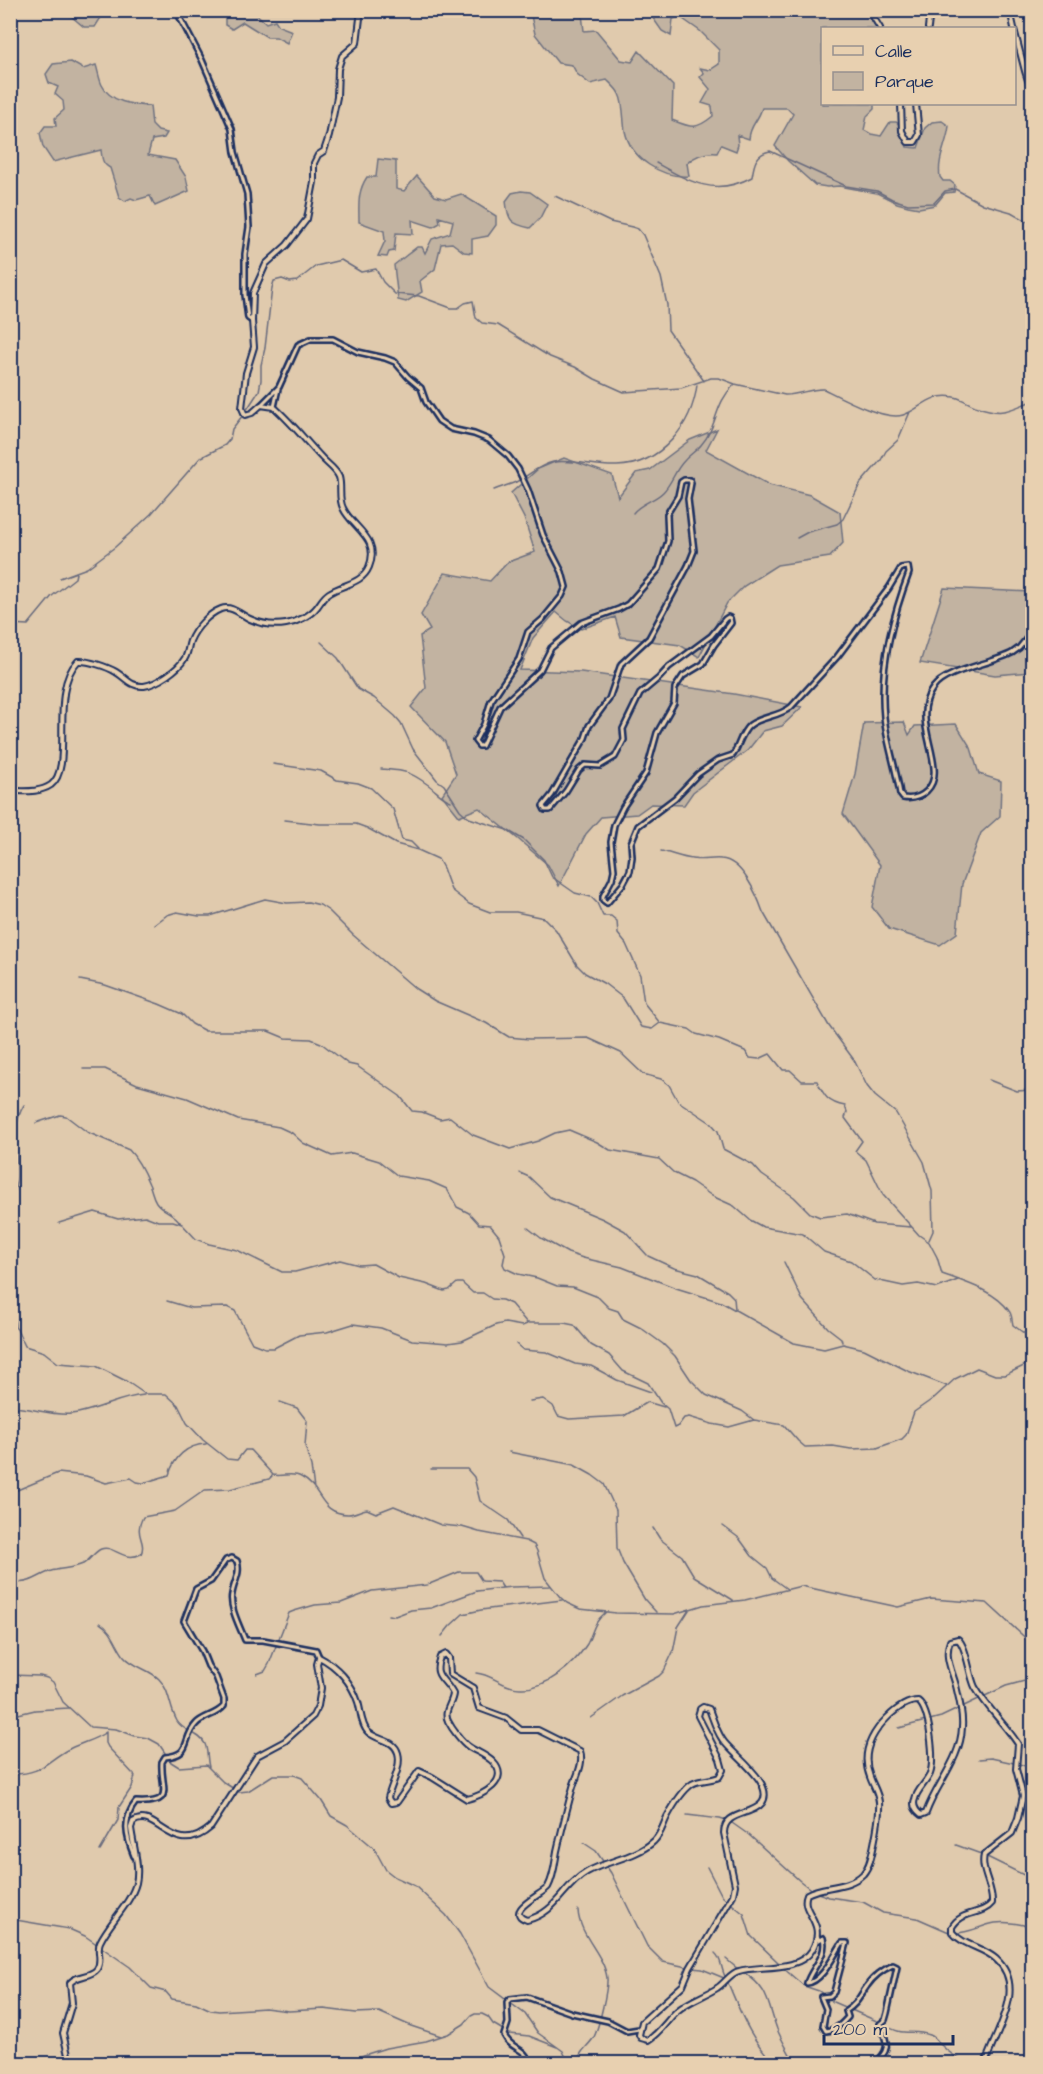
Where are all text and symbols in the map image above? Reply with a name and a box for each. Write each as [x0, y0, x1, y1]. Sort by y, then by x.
legend [821, 27, 1016, 105]
text: Calle [875, 39, 913, 64]
text: Parque [875, 69, 934, 94]
scale bar [824, 2008, 953, 2046]
text: 200 m [833, 2017, 887, 2042]

